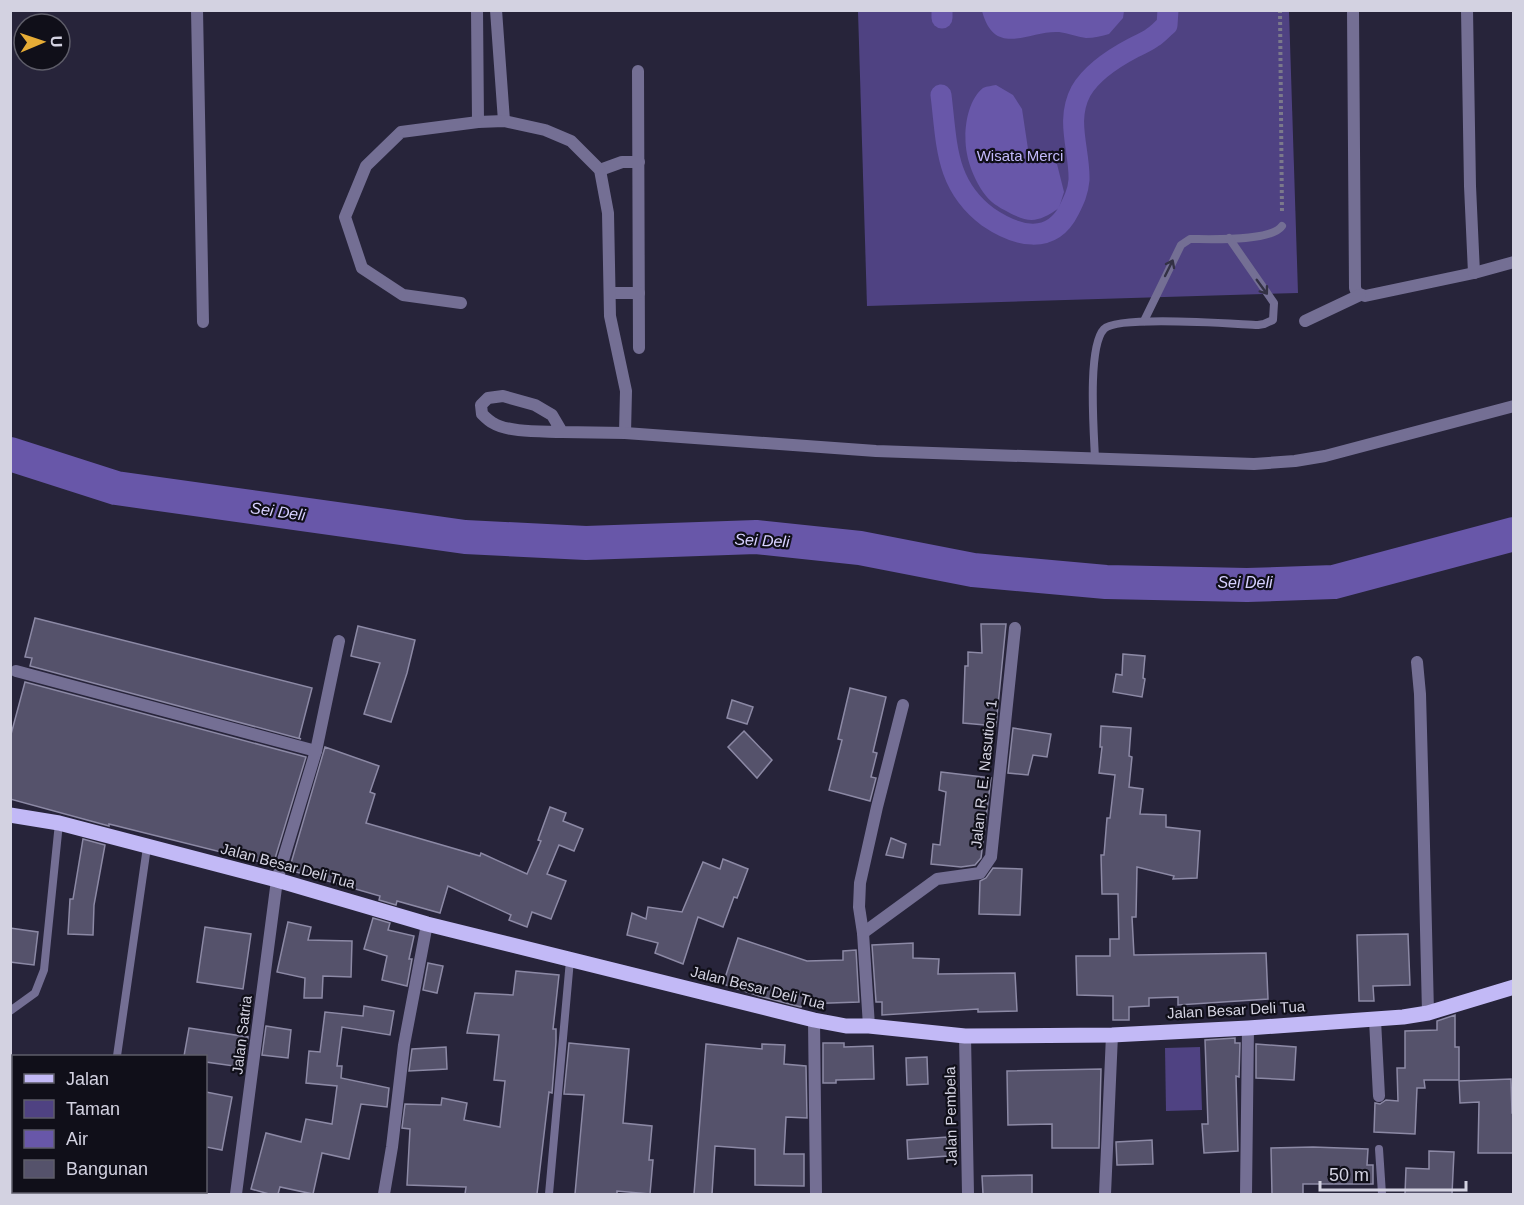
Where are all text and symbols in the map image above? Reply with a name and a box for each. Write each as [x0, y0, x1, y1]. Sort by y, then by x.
north arrow [12, 12, 72, 72]
text: U [48, 35, 65, 48]
park label: Wisata Merci [977, 147, 1063, 164]
one-way arrow [1164, 260, 1176, 278]
one-way arrow [1255, 278, 1268, 294]
water label: Sei Deli [249, 499, 307, 524]
water label: Sei Deli [734, 531, 790, 550]
water label: Sei Deli [1217, 574, 1273, 591]
street label: Jalan R. E. Nasution 1 [967, 699, 1000, 849]
street label: Jalan Besar Deli Tua [219, 839, 358, 892]
street label: Jalan Besar Deli Tua [689, 963, 828, 1013]
street label: Jalan Satria [228, 994, 255, 1075]
street label: Jalan Besar Deli Tua [1166, 997, 1306, 1022]
legend [12, 1055, 207, 1193]
street label: Jalan Pembela [941, 1066, 960, 1166]
text: Jalan [66, 1069, 109, 1089]
text: Taman [66, 1099, 120, 1119]
text: Air [66, 1129, 88, 1149]
scale bar [1320, 1154, 1466, 1192]
text: Bangunan [66, 1159, 148, 1179]
text: 50 m [1329, 1165, 1369, 1185]

